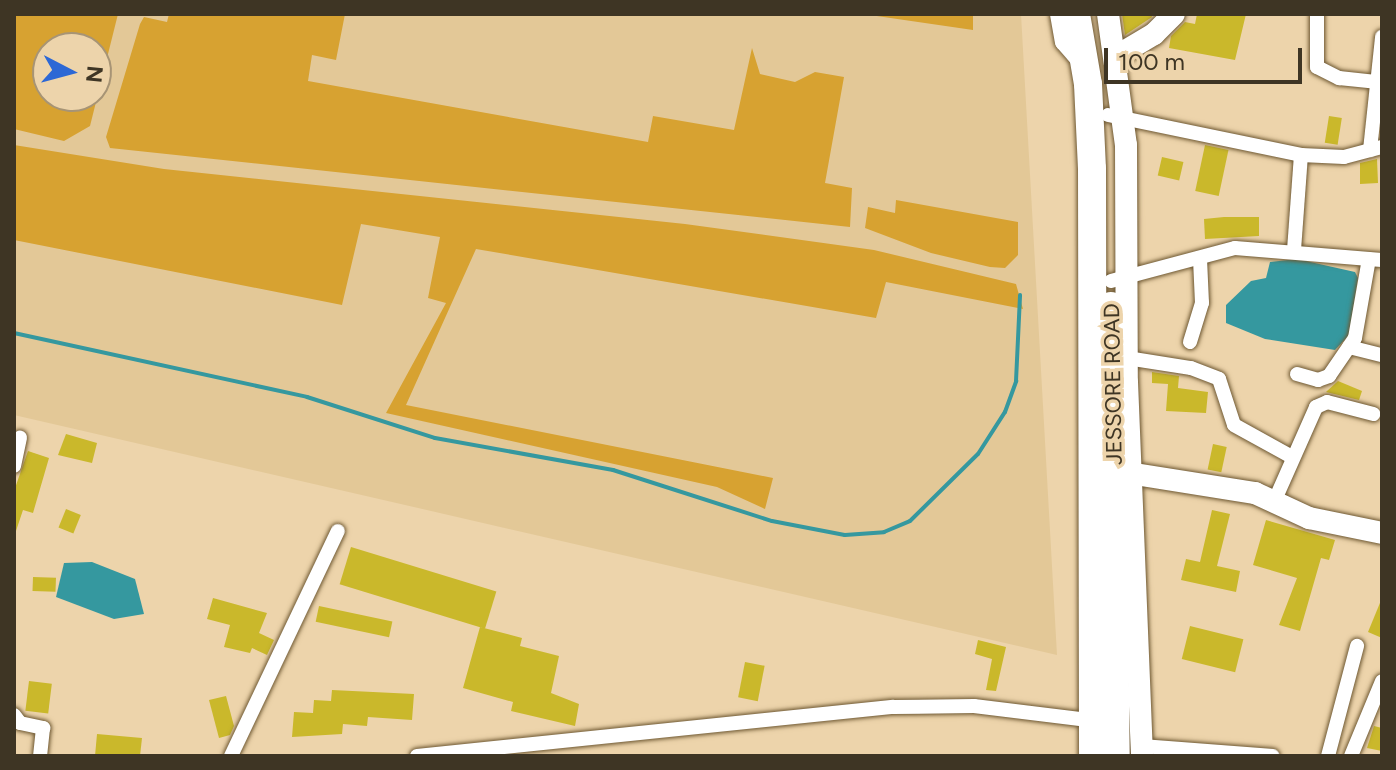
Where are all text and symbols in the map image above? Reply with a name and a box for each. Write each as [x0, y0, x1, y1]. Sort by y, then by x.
north arrow [32, 32, 112, 112]
scale bar [1108, 32, 1306, 82]
text: 100 m [1118, 47, 1185, 76]
text: N [80, 64, 109, 84]
street label: JESSORE ROAD [1098, 303, 1128, 465]

